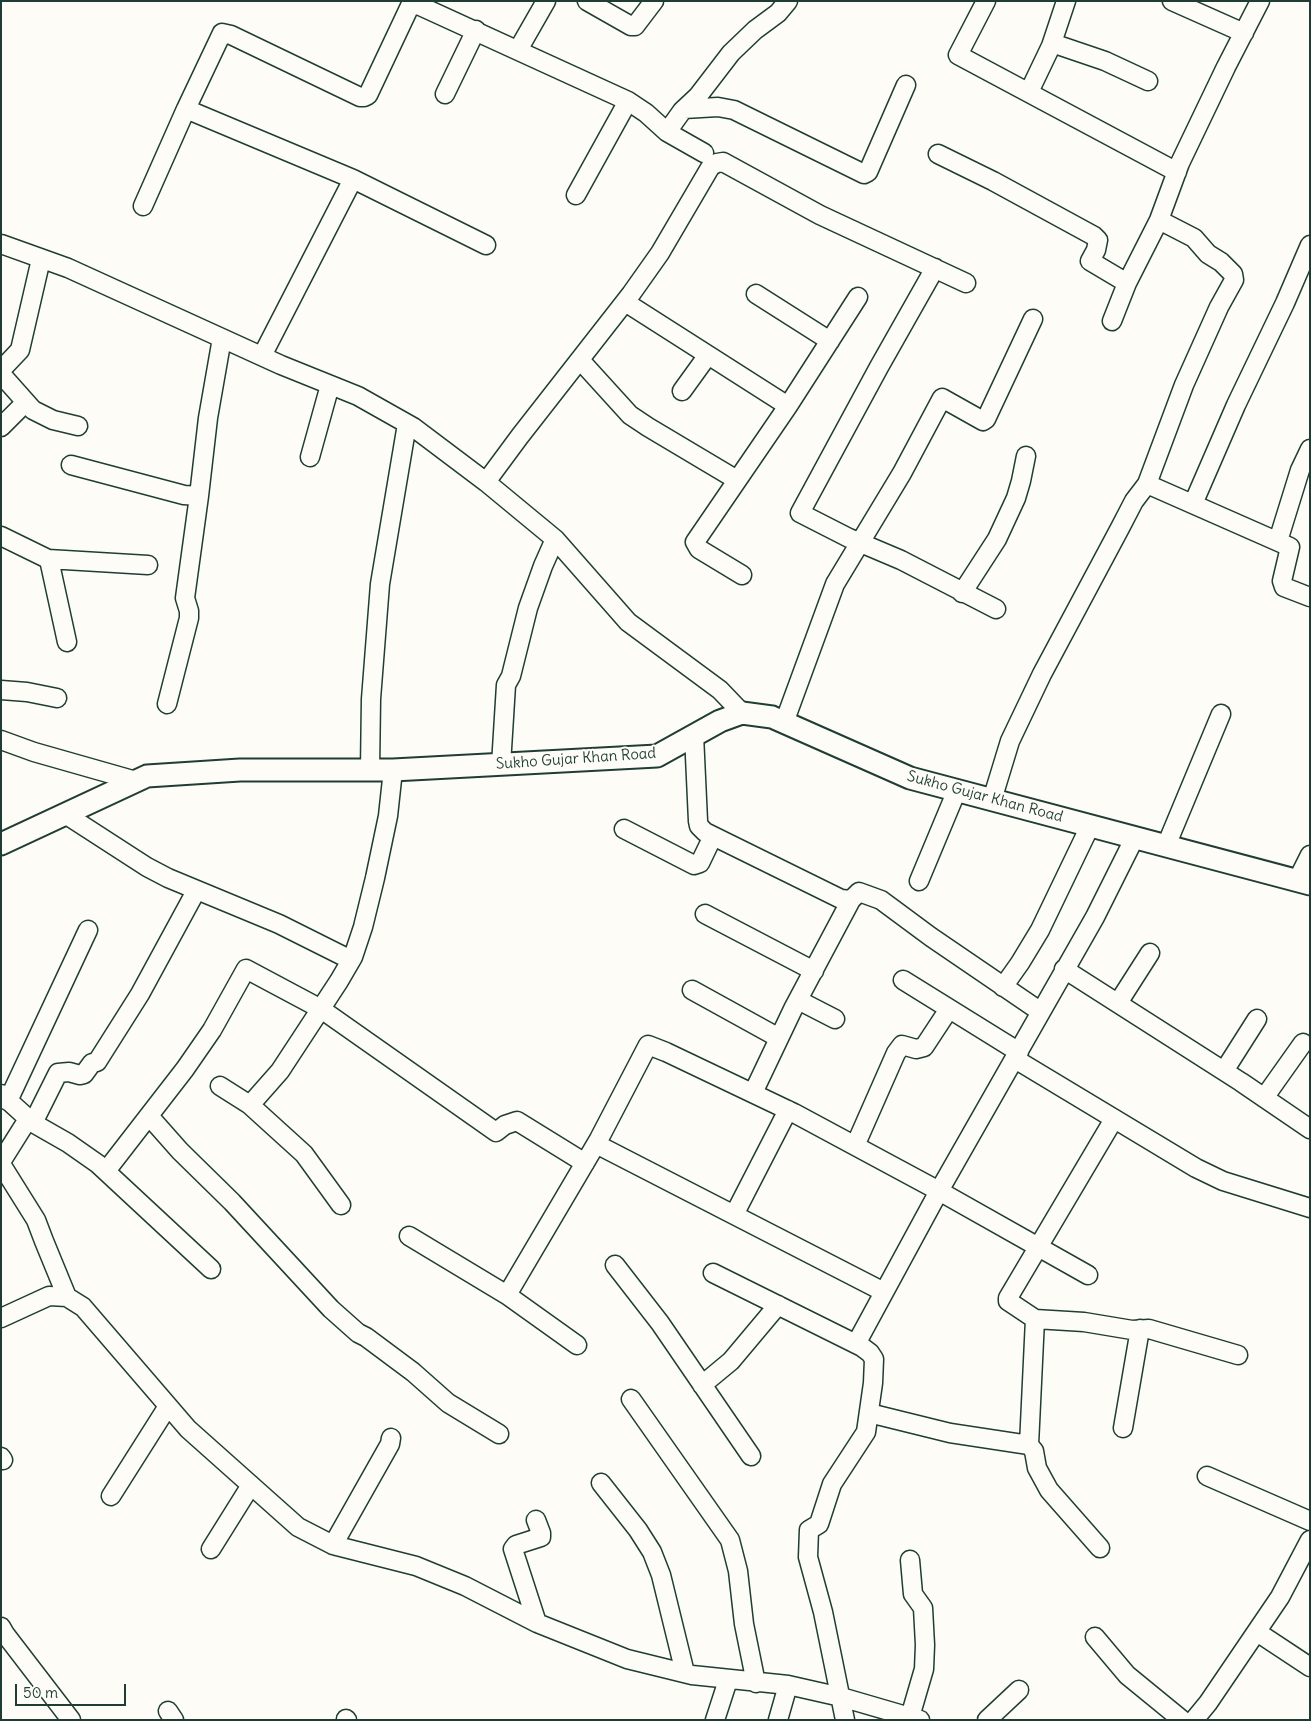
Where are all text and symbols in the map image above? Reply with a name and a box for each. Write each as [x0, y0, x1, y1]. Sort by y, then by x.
street label: Sukho Gujar Khan Road [495, 744, 657, 774]
street label: Sukho Gujar Khan Road [905, 768, 1065, 826]
scale bar [18, 1674, 129, 1706]
text: 50 m [23, 1683, 58, 1702]

